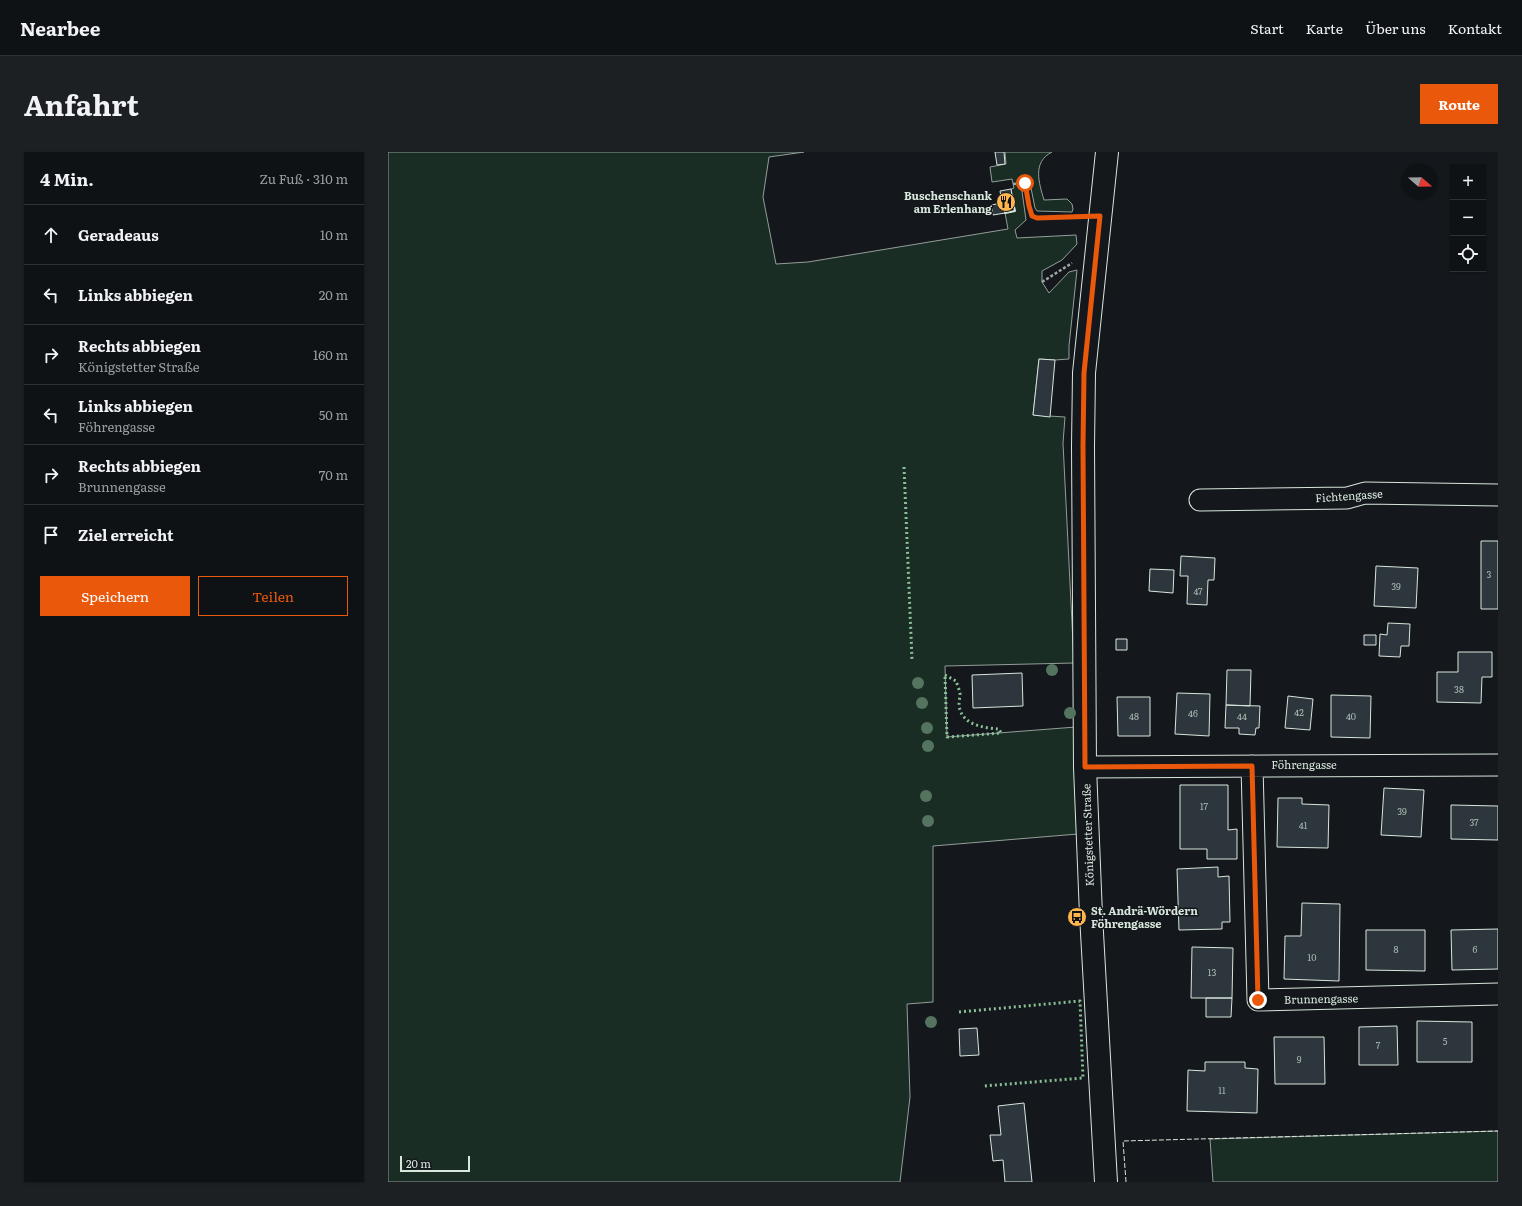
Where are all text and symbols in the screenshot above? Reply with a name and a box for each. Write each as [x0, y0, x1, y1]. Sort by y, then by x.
text: Nearbee [20, 14, 101, 42]
text: Start [1250, 18, 1284, 38]
text: Karte [1306, 18, 1343, 38]
text: Über uns [1365, 18, 1426, 38]
text: Kontakt [1448, 18, 1502, 38]
text: Anfahrt [24, 83, 139, 125]
button: Route [1420, 84, 1498, 124]
north arrow [1402, 164, 1438, 200]
map controls [1450, 164, 1486, 272]
button: + [1450, 164, 1486, 200]
text: 4 Min. [40, 166, 94, 191]
text: Zu Fuß · 310 m [259, 169, 348, 188]
route start [1016, 174, 1034, 192]
place label: Buschenschank am Erlenhang [904, 187, 993, 216]
restaurant icon: Buschenschank am Erlenhang [995, 191, 1017, 213]
button: − [1450, 200, 1486, 236]
text: Geradeaus [78, 223, 159, 246]
icon: ahead [40, 224, 62, 246]
text: 10 m [320, 225, 348, 244]
button: locate [1450, 236, 1486, 272]
text: Links abbiegen [78, 283, 193, 306]
icon: left [40, 284, 62, 306]
text: 20 m [319, 285, 348, 304]
text: Rechts abbiegen [78, 334, 201, 357]
icon: right [40, 344, 62, 366]
text: 160 m [313, 345, 348, 364]
text: Königstetter Straße [78, 357, 200, 376]
text: Links abbiegen [78, 394, 193, 417]
icon: left [40, 404, 62, 426]
text: 50 m [319, 405, 348, 424]
text: Föhrengasse [78, 417, 155, 436]
text: Rechts abbiegen [78, 454, 201, 477]
icon: right [40, 464, 62, 486]
text: 70 m [319, 465, 348, 484]
text: Brunnengasse [78, 477, 166, 496]
street label: Fichtengasse [1315, 485, 1383, 505]
text: Ziel erreicht [78, 523, 173, 546]
icon: arrive [40, 524, 62, 546]
house number: 3 [1487, 567, 1492, 581]
button: Speichern [40, 576, 190, 616]
button: Teilen [198, 576, 348, 616]
house number: 39 [1391, 579, 1401, 593]
house number: 47 [1193, 584, 1203, 598]
house number: 38 [1454, 682, 1464, 696]
house number: 42 [1294, 705, 1304, 719]
house number: 46 [1188, 706, 1198, 720]
house number: 48 [1129, 709, 1139, 723]
house number: 44 [1237, 709, 1247, 723]
house number: 40 [1346, 709, 1356, 723]
street label: Föhrengasse [1271, 756, 1337, 772]
street label: Königstetter Straße [1077, 783, 1097, 887]
house number: 17 [1200, 799, 1208, 813]
house number: 39 [1397, 804, 1407, 818]
house number: 37 [1469, 815, 1479, 829]
house number: 41 [1299, 818, 1308, 832]
place label: St. Andrä-Wördern Föhrengasse [1091, 902, 1198, 931]
bus stop icon: St. Andrä-Wördern Föhrengasse [1066, 906, 1088, 928]
house number: 8 [1394, 942, 1399, 956]
house number: 6 [1473, 942, 1478, 956]
house number: 10 [1308, 950, 1316, 964]
house number: 13 [1208, 965, 1216, 979]
street label: Brunnengasse [1284, 989, 1359, 1007]
route end [1249, 991, 1267, 1009]
house number: 5 [1443, 1034, 1448, 1048]
house number: 7 [1376, 1038, 1381, 1052]
house number: 9 [1297, 1052, 1302, 1066]
house number: 11 [1218, 1083, 1226, 1097]
scale bar [400, 1154, 470, 1173]
text: 20 m [406, 1155, 431, 1171]

